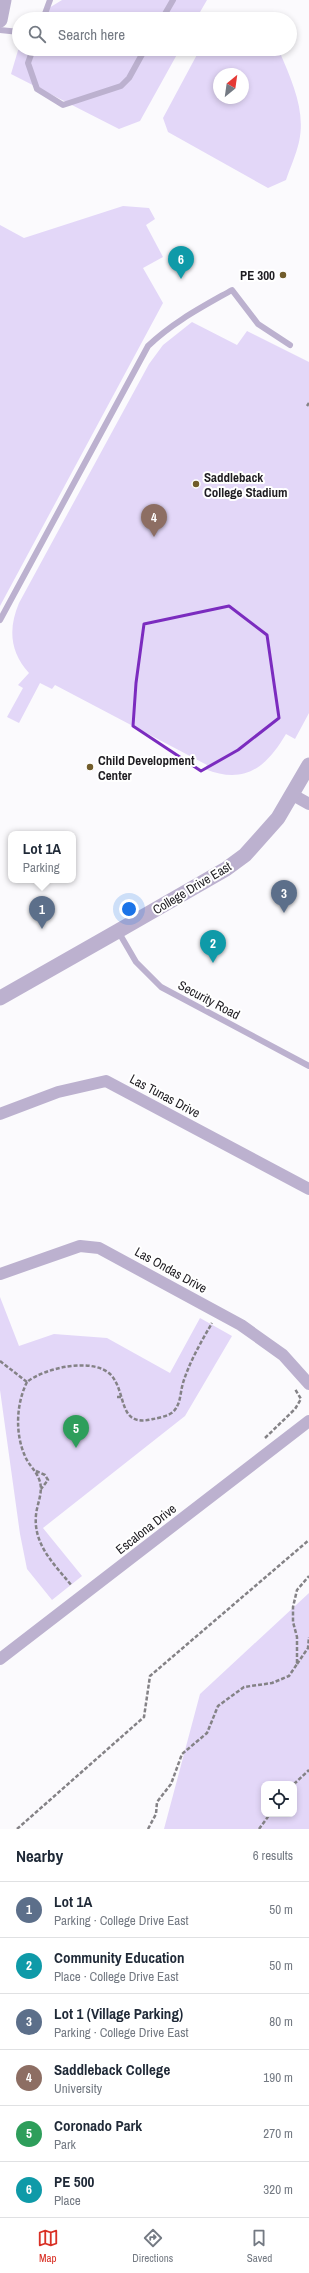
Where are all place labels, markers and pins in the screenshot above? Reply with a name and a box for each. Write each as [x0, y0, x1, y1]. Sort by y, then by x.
pin: 6 [168, 246, 194, 279]
place label: PE 300 [240, 267, 275, 284]
marker: PE 300 [278, 270, 288, 280]
place label: Saddleback College Stadium [204, 469, 288, 501]
marker: Saddleback College Stadium [191, 479, 201, 489]
pin: 4 [141, 504, 167, 537]
place label: Child Development Center [98, 752, 195, 784]
marker: Child Development Center [85, 762, 95, 772]
pin: 3 [271, 880, 297, 913]
pin: 1 [29, 896, 55, 929]
pin: 2 [200, 930, 226, 963]
pin: 5 [63, 1415, 89, 1448]

